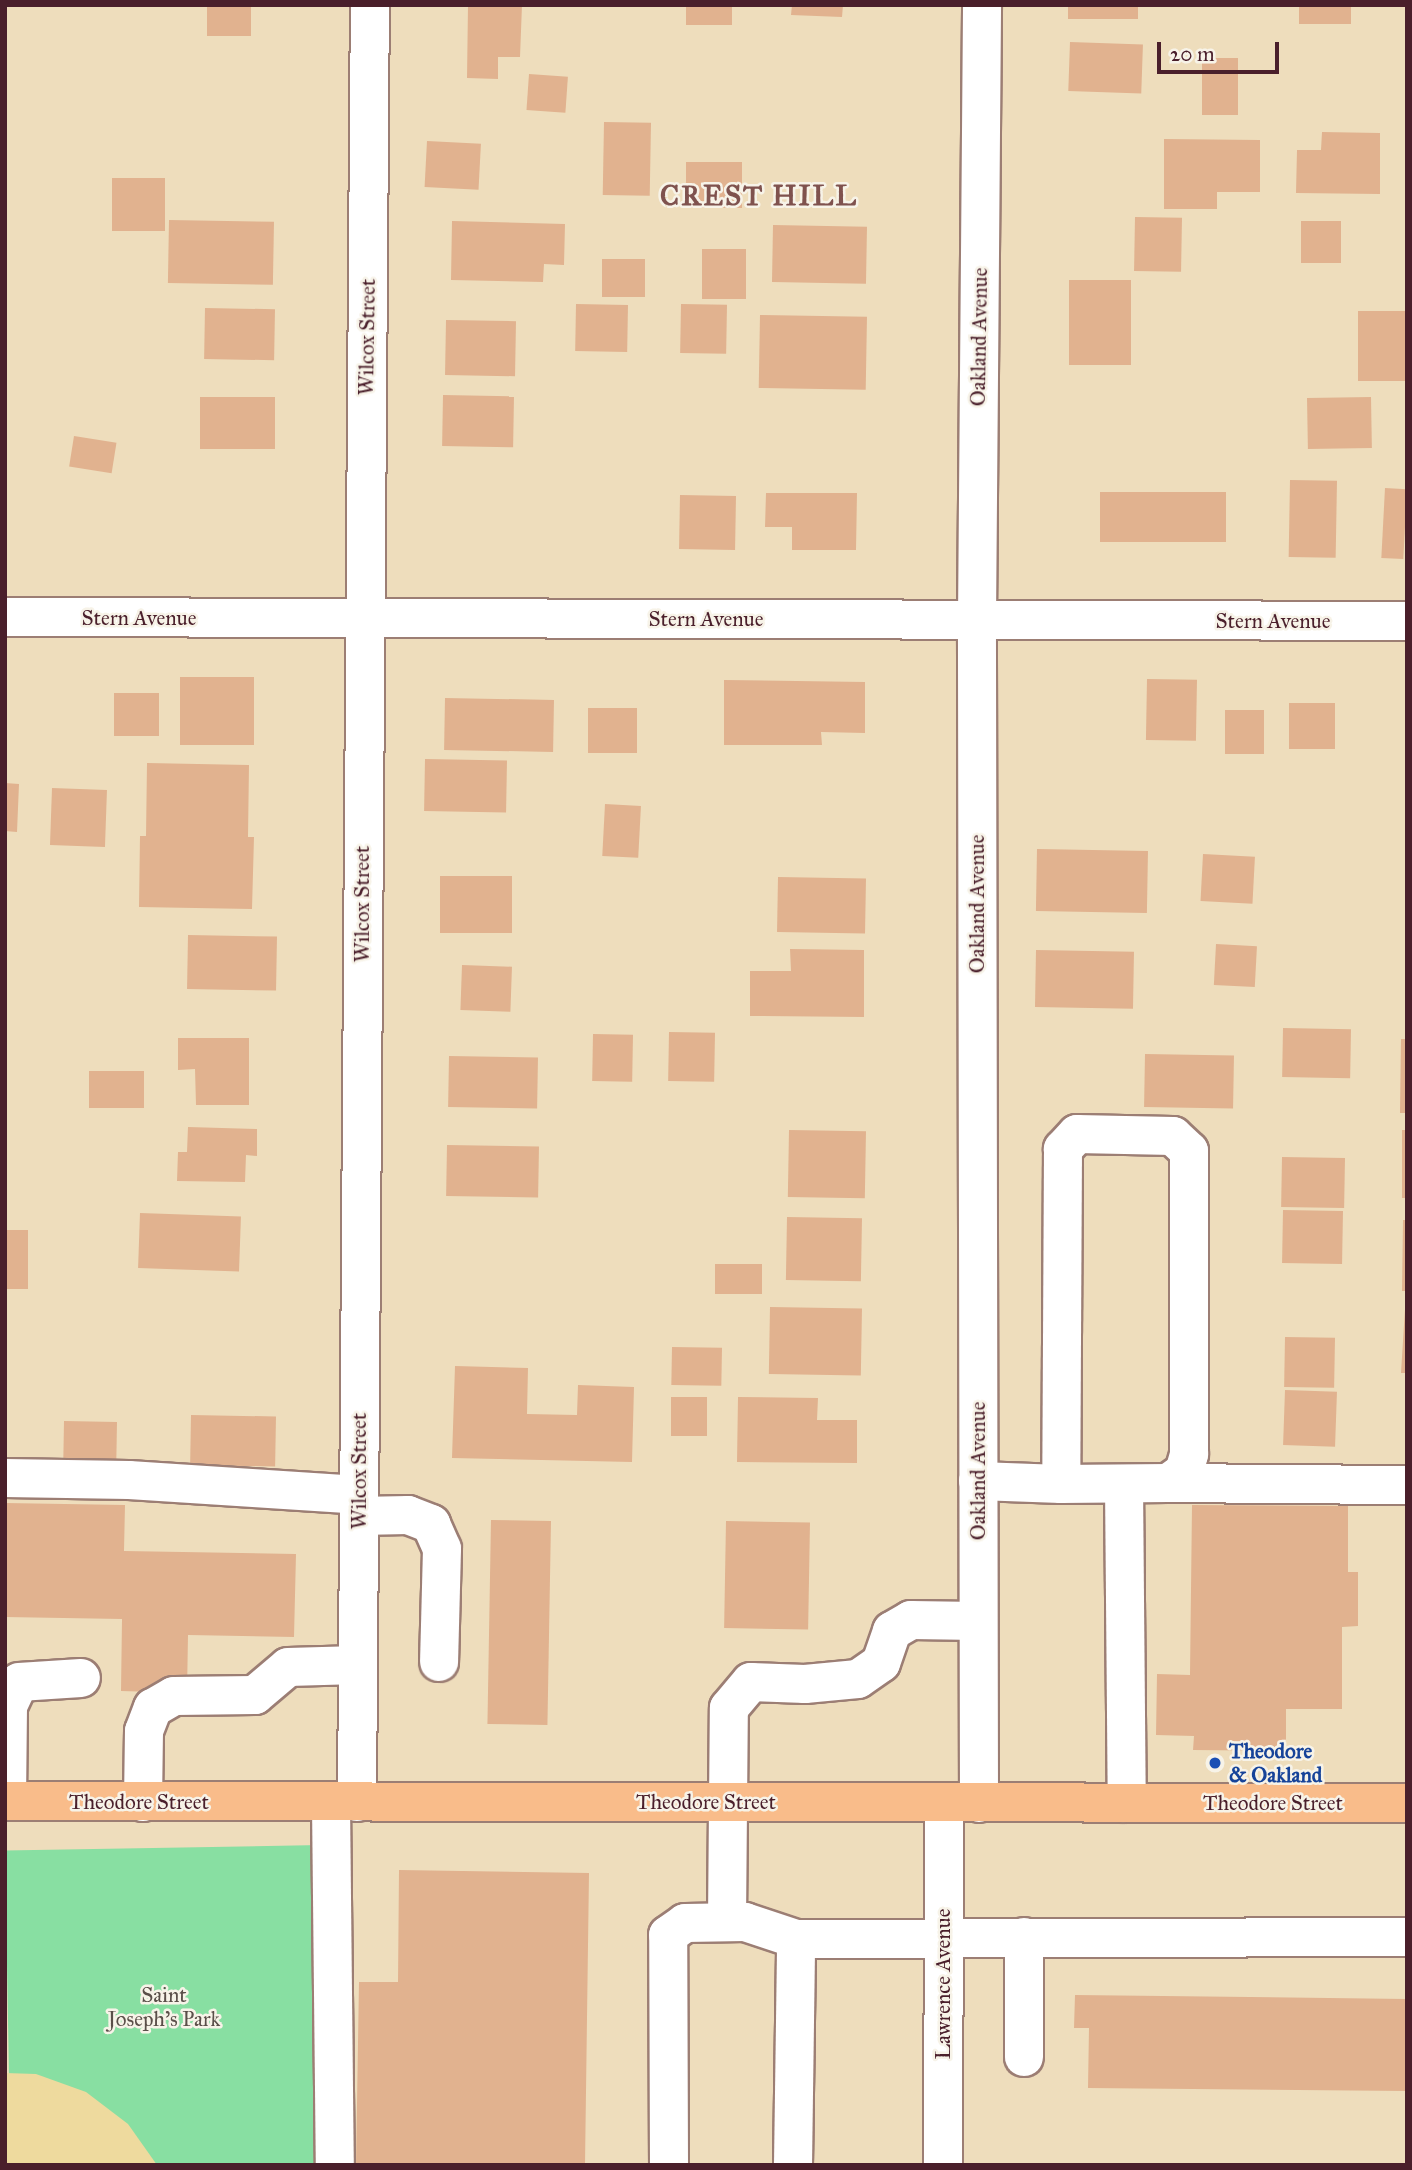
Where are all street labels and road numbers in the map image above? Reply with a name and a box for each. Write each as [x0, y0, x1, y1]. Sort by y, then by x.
street label: Oakland Avenue [965, 267, 993, 407]
street label: Wilcox Street [353, 278, 381, 396]
street label: Stern Avenue [81, 605, 197, 631]
street label: Stern Avenue [648, 606, 764, 632]
street label: Stern Avenue [1215, 608, 1331, 634]
street label: Oakland Avenue [964, 835, 990, 973]
street label: Wilcox Street [349, 846, 375, 962]
street label: Oakland Avenue [965, 1402, 991, 1540]
street label: Wilcox Street [346, 1413, 372, 1529]
street label: Theodore Street [69, 1789, 209, 1815]
street label: Theodore Street [636, 1789, 776, 1815]
street label: Theodore Street [1203, 1790, 1343, 1816]
street label: Lawrence Avenue [930, 1908, 956, 2060]

